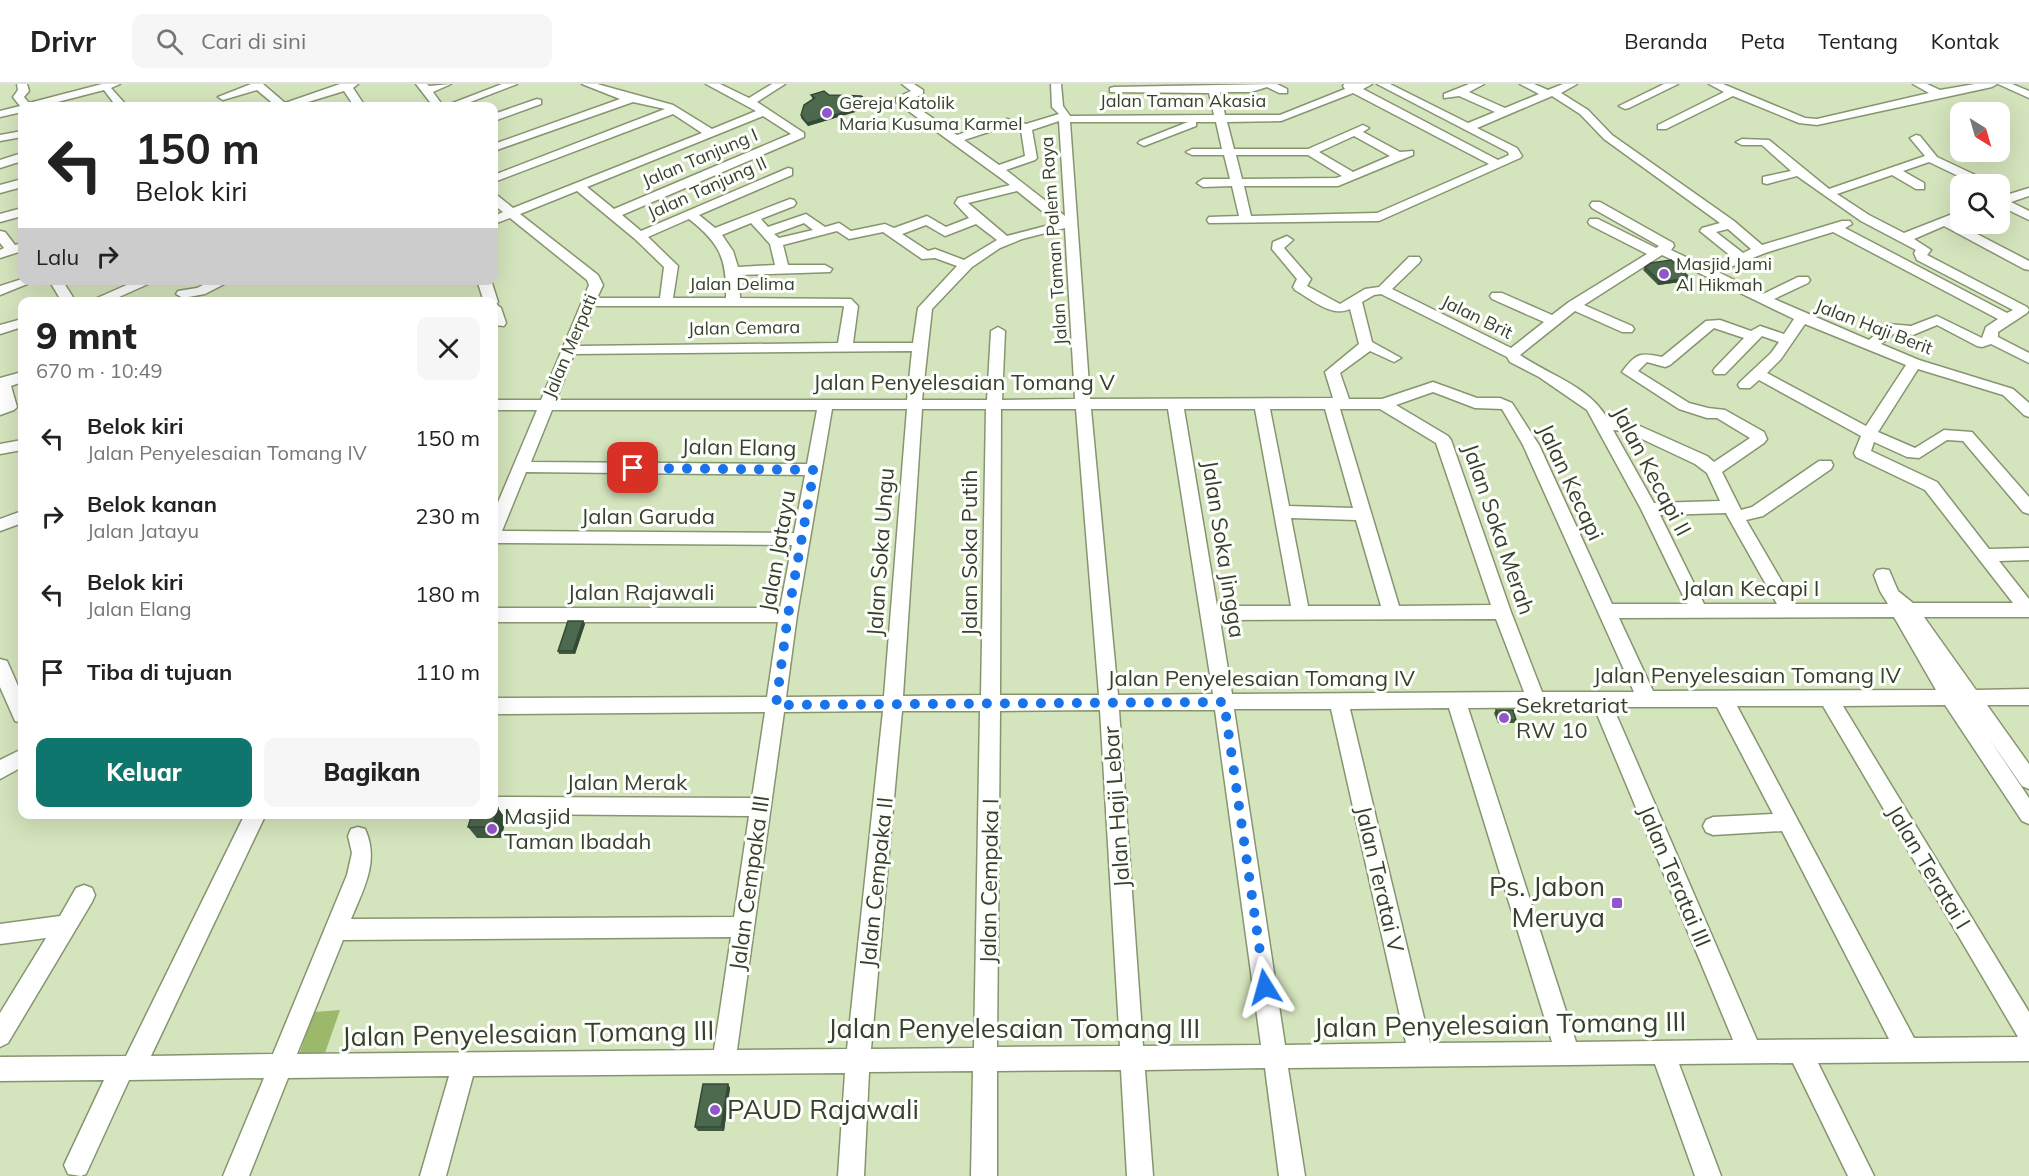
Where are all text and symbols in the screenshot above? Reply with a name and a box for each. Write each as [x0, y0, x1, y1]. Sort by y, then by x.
search box [132, 14, 552, 68]
text: Drivr [30, 24, 96, 59]
icon: search [153, 25, 186, 58]
text: Cari di sini [201, 27, 306, 55]
text: Beranda [1624, 28, 1708, 54]
text: Peta [1741, 28, 1785, 54]
text: Tentang [1818, 28, 1898, 54]
text: Kontak [1931, 28, 1999, 54]
street label: Jalan Taman Akasia [1100, 89, 1266, 112]
place label: Gereja Katolik Maria Kusuma Karmel [839, 91, 1022, 135]
north arrow [1950, 102, 2010, 162]
map controls [1950, 102, 2010, 234]
marker: Gereja Katolik Maria Kusuma Karmel [820, 106, 834, 120]
text: 150 m [135, 122, 260, 175]
street label: Jalan Tanjung I [639, 123, 761, 192]
icon: left [36, 126, 114, 204]
street label: Jalan Taman Palem Raya [1035, 136, 1072, 346]
street label: Jalan Tanjung II [644, 151, 770, 224]
text: Belok kiri [135, 174, 247, 208]
button: search [1950, 174, 2010, 234]
icon: right [91, 240, 124, 273]
text: Lalu [36, 243, 79, 271]
place label: Masjid Jami Al Hikmah [1676, 252, 1772, 296]
marker: Masjid Jami Al Hikmah [1657, 267, 1671, 281]
street label: Jalan Delima [689, 272, 795, 295]
street label: Jalan Brit [1438, 289, 1517, 344]
street label: Jalan Merpati [537, 290, 602, 401]
street label: Jalan Haji Berit [1812, 294, 1936, 359]
text: 9 mnt [36, 313, 137, 358]
street label: Jalan Cemara [688, 315, 800, 340]
button: close [417, 317, 480, 380]
text: 670 m · 10:49 [36, 358, 162, 383]
street label: Jalan Penyelesaian Tomang V [813, 368, 1116, 396]
street label: Jalan Kecapi II [1606, 401, 1698, 541]
text: Belok kiri [87, 412, 183, 440]
street label: Jalan Kecapi [1532, 419, 1610, 545]
icon: left [36, 422, 69, 455]
text: 150 m [415, 424, 480, 452]
street label: Jalan Elang [681, 432, 797, 462]
text: Jalan Penyelesaian Tomang IV [87, 440, 367, 465]
street label: Jalan Soka Merah [1457, 440, 1541, 618]
pin [607, 442, 658, 493]
icon: arrive [616, 451, 649, 484]
street label: Jalan Soka Jingga [1196, 458, 1252, 640]
street label: Jalan Soka Ungu [860, 467, 900, 637]
street label: Jalan Soka Putih [955, 470, 983, 636]
street label: Jalan Jatayu [753, 488, 801, 614]
text: Belok kanan [87, 490, 217, 518]
icon: right [36, 500, 69, 533]
text: 230 m [415, 502, 480, 530]
street label: Jalan Garuda [581, 502, 715, 530]
text: Jalan Jatayu [87, 518, 199, 543]
text: Belok kiri [87, 568, 183, 596]
street label: Jalan Kecapi I [1682, 574, 1820, 602]
icon: left [36, 578, 69, 611]
street label: Jalan Rajawali [568, 578, 714, 606]
text: 180 m [415, 580, 480, 608]
text: Jalan Elang [87, 596, 192, 621]
icon: arrive [36, 656, 69, 689]
text: Tiba di tujuan [87, 658, 232, 686]
text: 110 m [415, 658, 480, 686]
street label: Jalan Penyelesaian Tomang IV [1593, 661, 1901, 689]
street label: Jalan Penyelesaian Tomang IV [1107, 664, 1415, 692]
place label: Sekretariat RW 10 [1516, 691, 1628, 744]
marker: Sekretariat RW 10 [1497, 711, 1511, 725]
street label: Jalan Haji Lebar [1096, 725, 1136, 889]
button: Keluar [36, 738, 252, 807]
button: Bagikan [264, 738, 480, 807]
street label: Jalan Merak [567, 768, 688, 796]
street label: Jalan Cempaka III [723, 794, 775, 972]
street label: Jalan Cempaka II [853, 795, 899, 969]
street label: Jalan Cempaka I [974, 798, 1004, 964]
street label: Jalan Teratai I [1881, 800, 1977, 934]
street label: Jalan Teratai III [1633, 801, 1717, 951]
place label: Masjid Taman Ibadah [504, 802, 651, 855]
street label: Jalan Teratai V [1350, 803, 1411, 956]
marker: Masjid Taman Ibadah [485, 822, 499, 836]
place label: Ps. Jabon Meruya [1489, 869, 1605, 934]
marker: Ps. Jabon Meruya [1610, 896, 1624, 910]
position arrow [1233, 955, 1297, 1019]
street label: Jalan Penyelesaian Tomang III [1313, 1004, 1687, 1044]
street label: Jalan Penyelesaian Tomang III [828, 1011, 1200, 1045]
street label: Jalan Penyelesaian Tomang III [341, 1013, 715, 1053]
place label: PAUD Rajawali [727, 1092, 919, 1126]
marker: PAUD Rajawali [708, 1103, 722, 1117]

